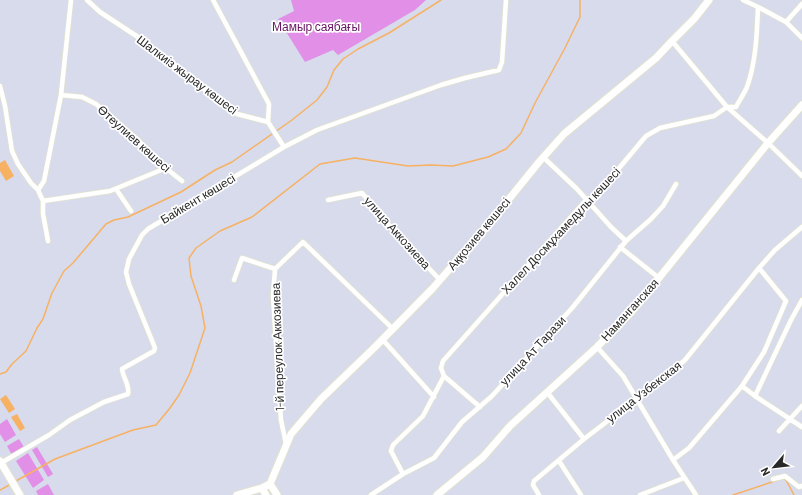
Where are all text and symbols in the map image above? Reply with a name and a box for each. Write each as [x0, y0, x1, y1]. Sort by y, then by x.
park label: Мамыр саябағы [272, 19, 360, 34]
street label: Шалкиіз жырау көшесі [134, 32, 241, 117]
street label: Өтеулиев көшесі [95, 102, 174, 175]
street label: Халел Досмұхамедұлы көшесі [498, 164, 623, 297]
street label: Байкент көшесі [158, 170, 237, 226]
street label: улица Аккозиева [361, 193, 434, 272]
street label: Аққозиев көшесі [444, 195, 513, 273]
street label: Наманганская [598, 275, 661, 343]
street label: 1-й переулок Аккозиева [268, 282, 287, 412]
street label: улица Ат Тарази [496, 313, 569, 389]
street label: улица Узбекская [603, 358, 684, 426]
north arrow [754, 447, 794, 487]
text: N [757, 466, 772, 478]

